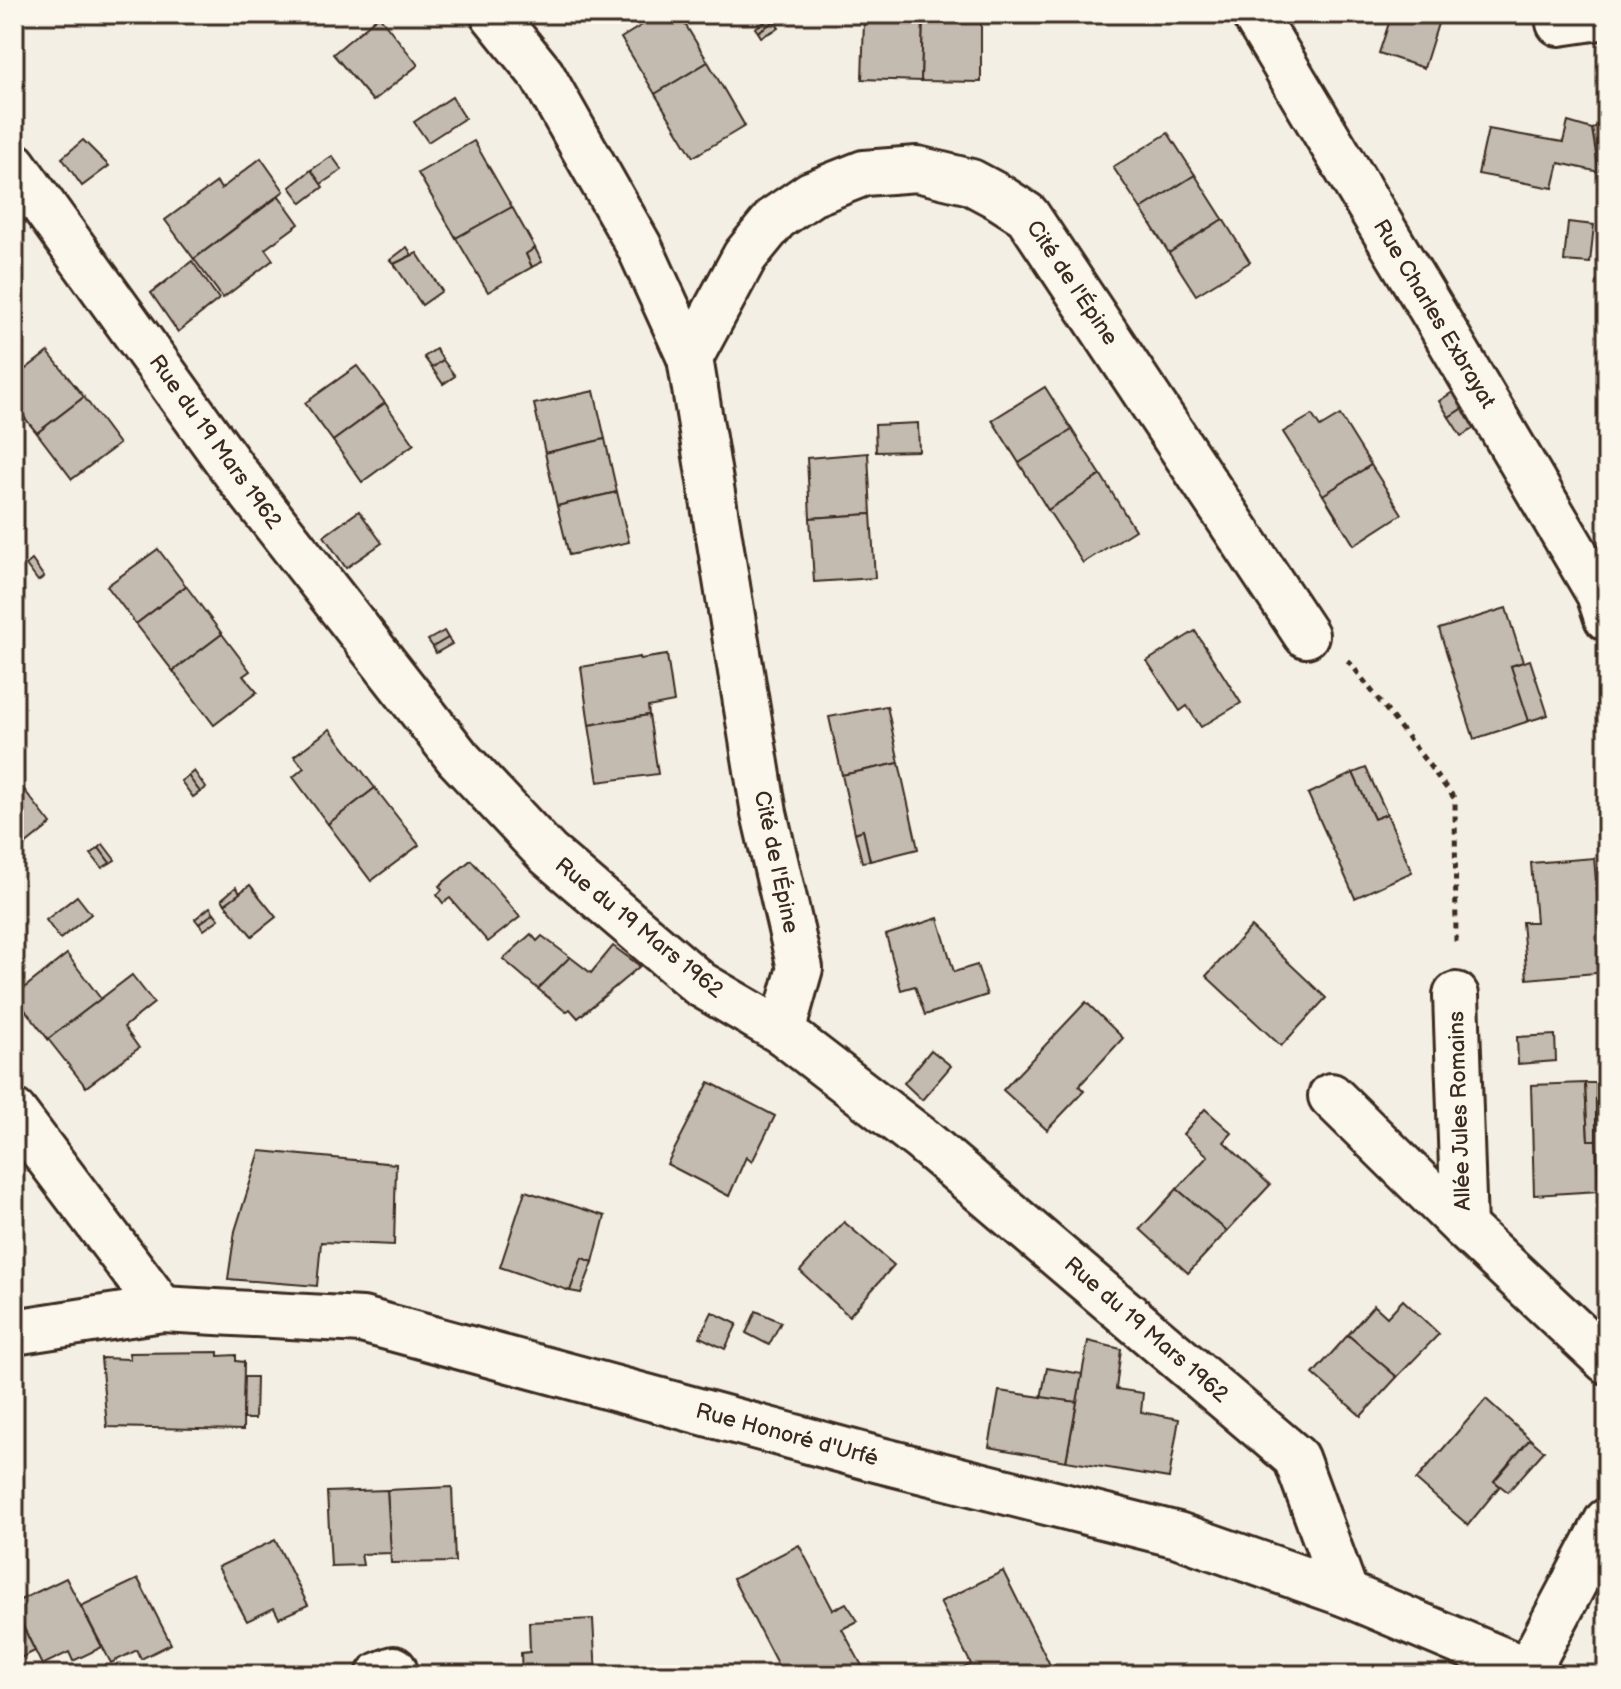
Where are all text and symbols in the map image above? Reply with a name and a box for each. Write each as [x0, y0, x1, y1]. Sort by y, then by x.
street label: Cité de l'Épine [1020, 215, 1125, 351]
street label: Rue Charles Exbrayat [1367, 215, 1501, 413]
street label: Rue du 19 Mars 1962 [143, 350, 287, 534]
street label: Cité de l'Épine [748, 788, 805, 936]
street label: Rue du 19 Mars 1962 [549, 852, 729, 1004]
street label: Allée Jules Romains [1443, 1011, 1477, 1211]
street label: Rue du 19 Mars 1962 [1058, 1251, 1234, 1409]
street label: Rue Honoré d'Urfé [693, 1398, 881, 1472]

